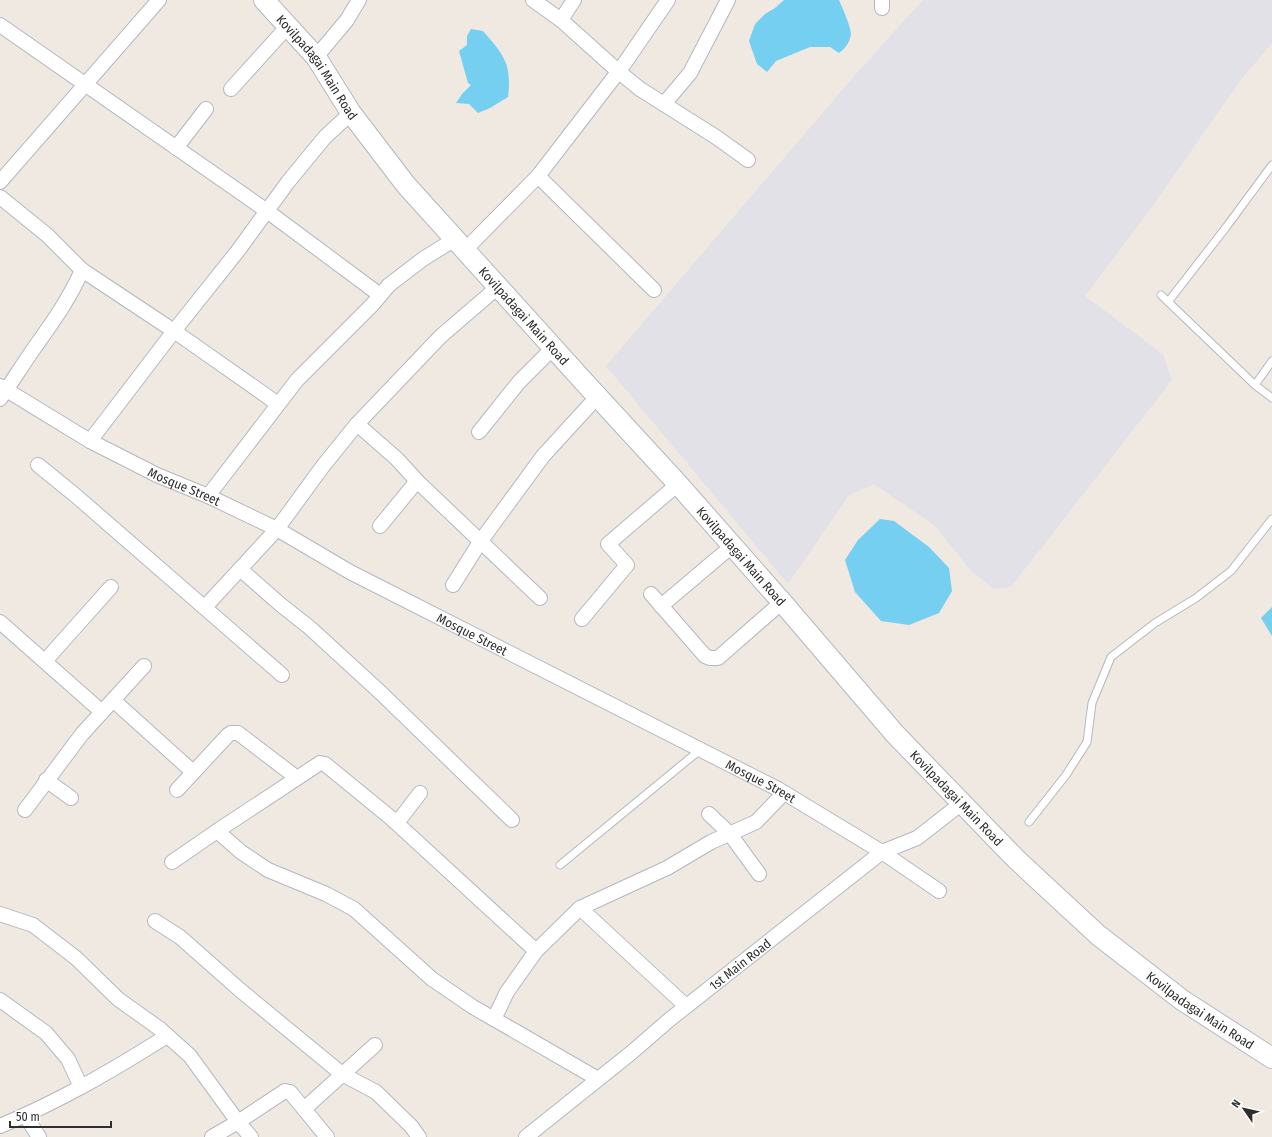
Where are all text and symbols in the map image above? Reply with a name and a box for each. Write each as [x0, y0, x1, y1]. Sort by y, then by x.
street label: Kovilpadagai Main Road [273, 12, 360, 123]
street label: Kovilpadagai Main Road [476, 264, 572, 368]
street label: Mosque Street [145, 465, 223, 509]
street label: Kovilpadagai Main Road [694, 504, 789, 609]
street label: Mosque Street [434, 610, 510, 659]
street label: Kovilpadagai Main Road [907, 747, 1006, 849]
street label: Mosque Street [723, 757, 799, 806]
street label: 1st Main Road [707, 936, 774, 993]
street label: Kovilpadagai Main Road [1144, 968, 1257, 1052]
north arrow [1224, 1089, 1264, 1129]
text: N [1229, 1097, 1243, 1110]
scale bar [10, 1103, 111, 1129]
text: 50 m [16, 1110, 40, 1124]

